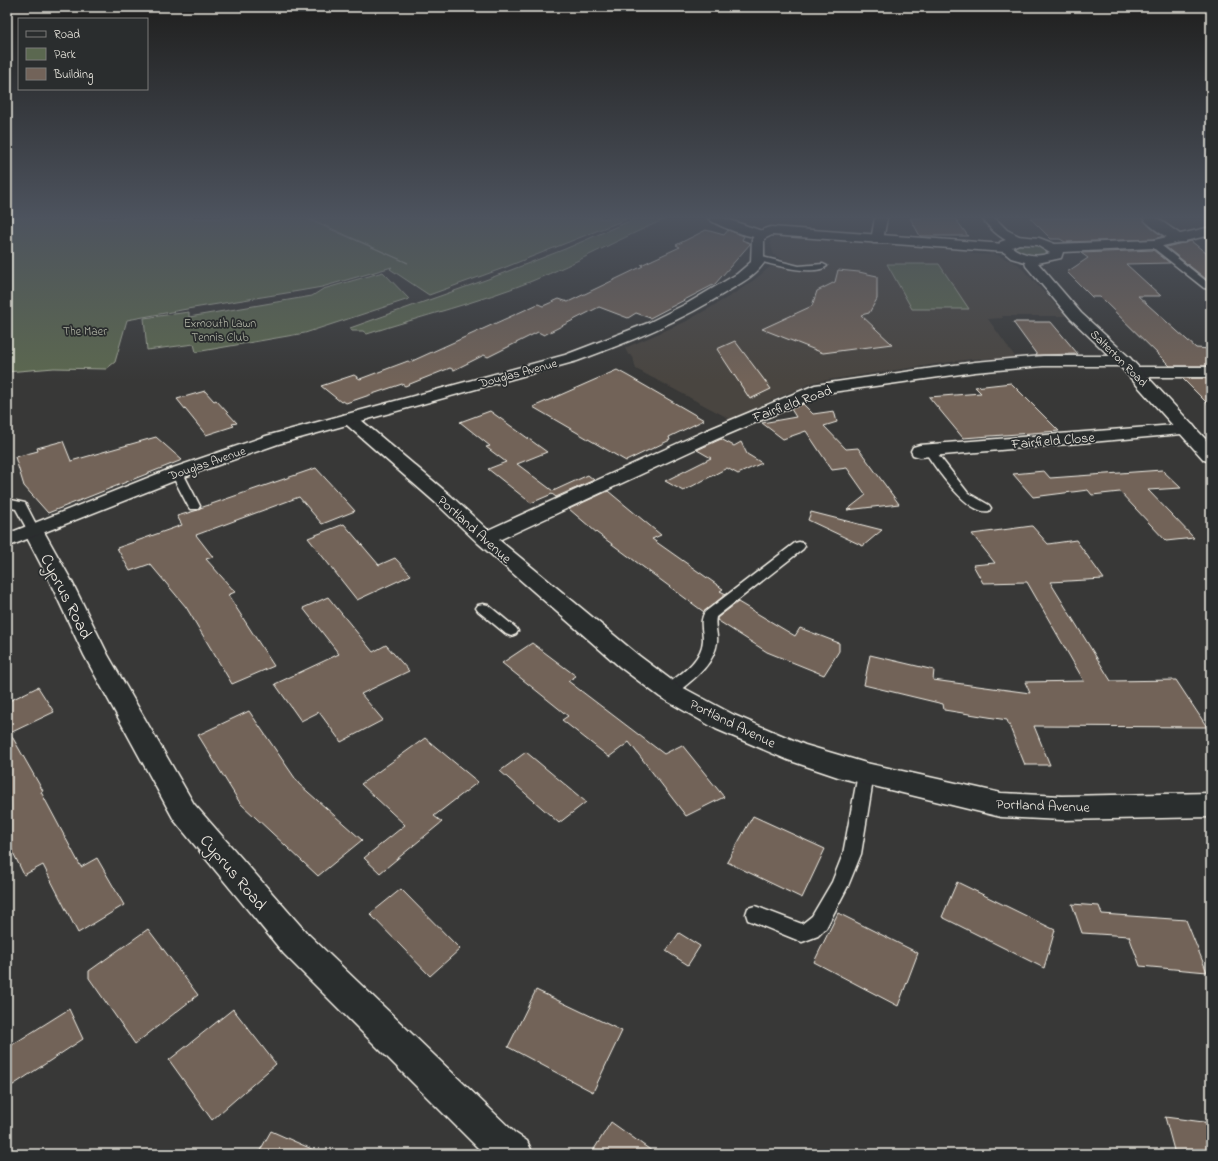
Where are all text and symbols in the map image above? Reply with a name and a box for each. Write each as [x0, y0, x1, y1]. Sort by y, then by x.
legend [18, 18, 148, 90]
text: Road [54, 26, 80, 44]
text: Park [54, 46, 76, 64]
text: Building [53, 66, 93, 85]
park label: Exmouth Lawn Tennis Club [184, 315, 256, 347]
park label: The Maer [63, 323, 107, 341]
street label: Salterton Road [1086, 326, 1151, 392]
street label: Douglas Avenue [476, 355, 560, 394]
street label: Fairfield Road [749, 380, 835, 429]
street label: Fairfield Close [1010, 427, 1096, 456]
street label: Douglas Avenue [165, 442, 249, 487]
street label: Portland Avenue [432, 491, 516, 570]
street label: Cyprus Road [33, 550, 98, 645]
street label: Portland Avenue [686, 694, 780, 755]
street label: Portland Avenue [996, 794, 1091, 819]
street label: Cyprus Road [193, 829, 273, 918]

